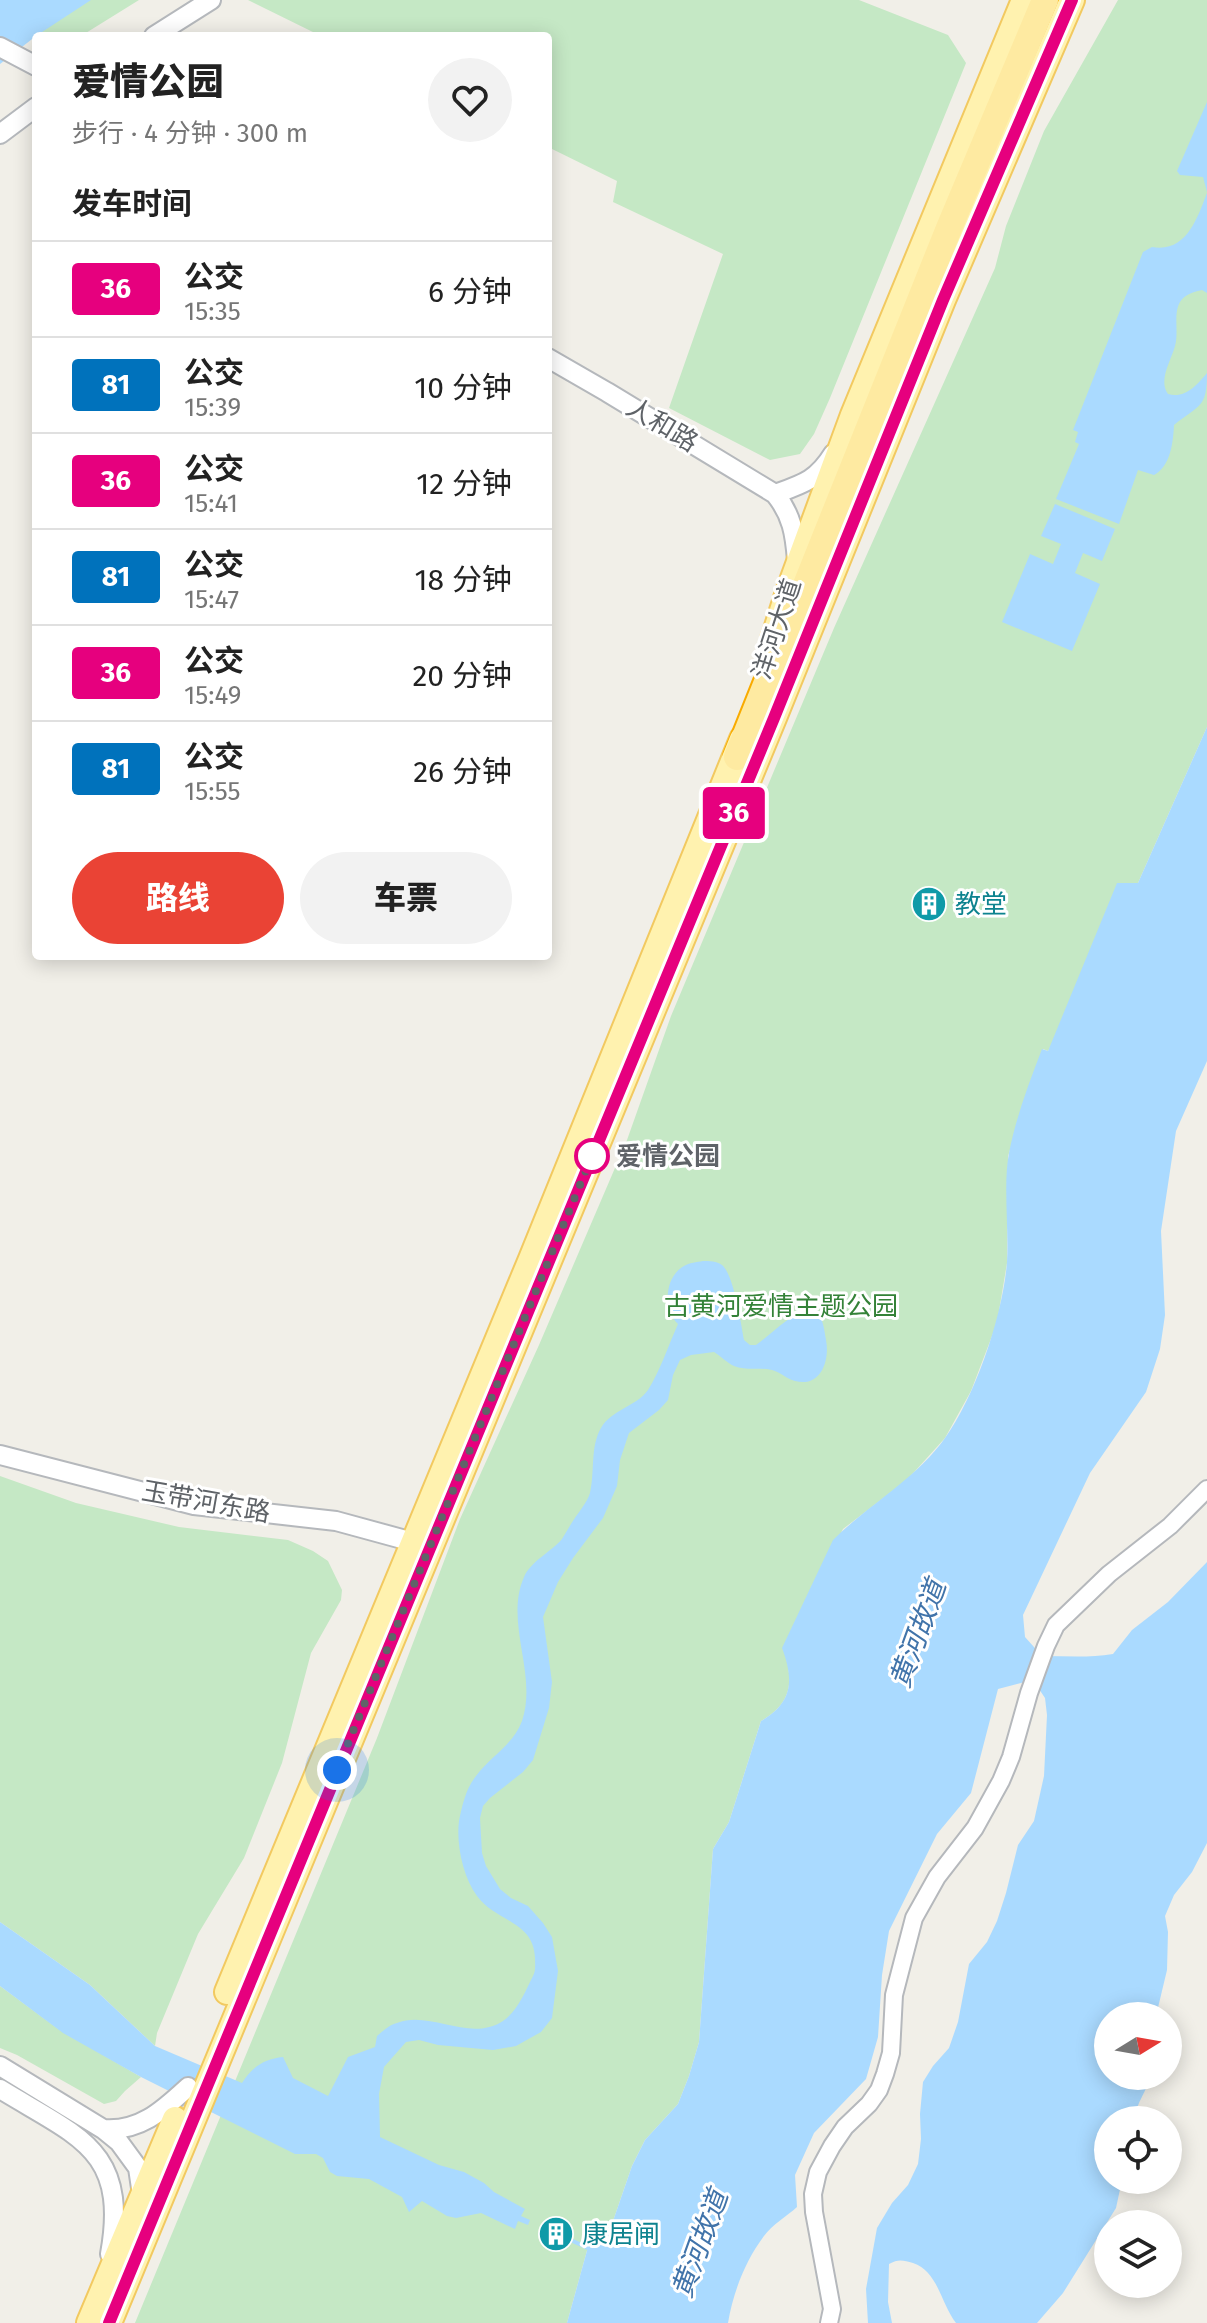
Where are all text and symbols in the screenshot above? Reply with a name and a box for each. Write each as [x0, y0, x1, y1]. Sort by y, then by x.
button: heart [428, 58, 512, 142]
text: 爱情公园 [72, 59, 224, 105]
text: 步行 · 4 分钟 · 300 m [72, 118, 308, 149]
text: 发车时间 [72, 186, 192, 222]
text: 公交 [184, 259, 244, 295]
text: 36 [101, 272, 131, 305]
text: 6 分钟 [428, 274, 512, 310]
text: 15:35 [184, 296, 241, 327]
text: 公交 [184, 355, 244, 391]
text: 81 [102, 368, 130, 401]
text: 10 分钟 [414, 370, 512, 406]
text: 15:39 [184, 392, 241, 423]
street label: 人和路 [621, 392, 703, 458]
text: 公交 [184, 451, 244, 487]
text: 36 [101, 464, 131, 497]
text: 12 分钟 [416, 466, 512, 502]
text: 15:41 [184, 488, 238, 519]
text: 公交 [184, 547, 244, 583]
text: 81 [102, 560, 130, 593]
text: 18 分钟 [415, 562, 512, 598]
street label: 洋河大道 [746, 575, 808, 683]
text: 15:47 [184, 584, 239, 615]
text: 公交 [184, 643, 244, 679]
text: 36 [101, 656, 131, 689]
text: 20 分钟 [412, 658, 512, 694]
text: 15:49 [184, 680, 241, 711]
text: 公交 [184, 739, 244, 775]
text: 81 [102, 752, 130, 785]
text: 26 分钟 [413, 754, 512, 790]
text: 15:55 [184, 776, 241, 807]
line badge: 36 [698, 787, 770, 839]
text: 36 [719, 796, 749, 829]
button: 路线 [72, 852, 284, 944]
button: 车票 [300, 852, 512, 944]
building icon: 教堂 [910, 885, 948, 923]
place label: 教堂 [955, 889, 1007, 920]
marker: 爱情公园 [575, 1139, 609, 1173]
place label: 爱情公园 [616, 1141, 720, 1172]
park label: 古黄河爱情主题公园 [664, 1291, 898, 1322]
street label: 玉带河东路 [139, 1475, 273, 1529]
water label: 黄河故道 [883, 1572, 954, 1692]
your location [317, 1750, 357, 1790]
north arrow [1094, 2002, 1182, 2090]
map controls [1094, 2002, 1182, 2298]
button: locate [1094, 2106, 1182, 2194]
water label: 黄河故道 [665, 2182, 736, 2302]
button: layers [1094, 2210, 1182, 2298]
building icon: 康居闸 [537, 2215, 575, 2253]
place label: 康居闸 [582, 2219, 660, 2250]

